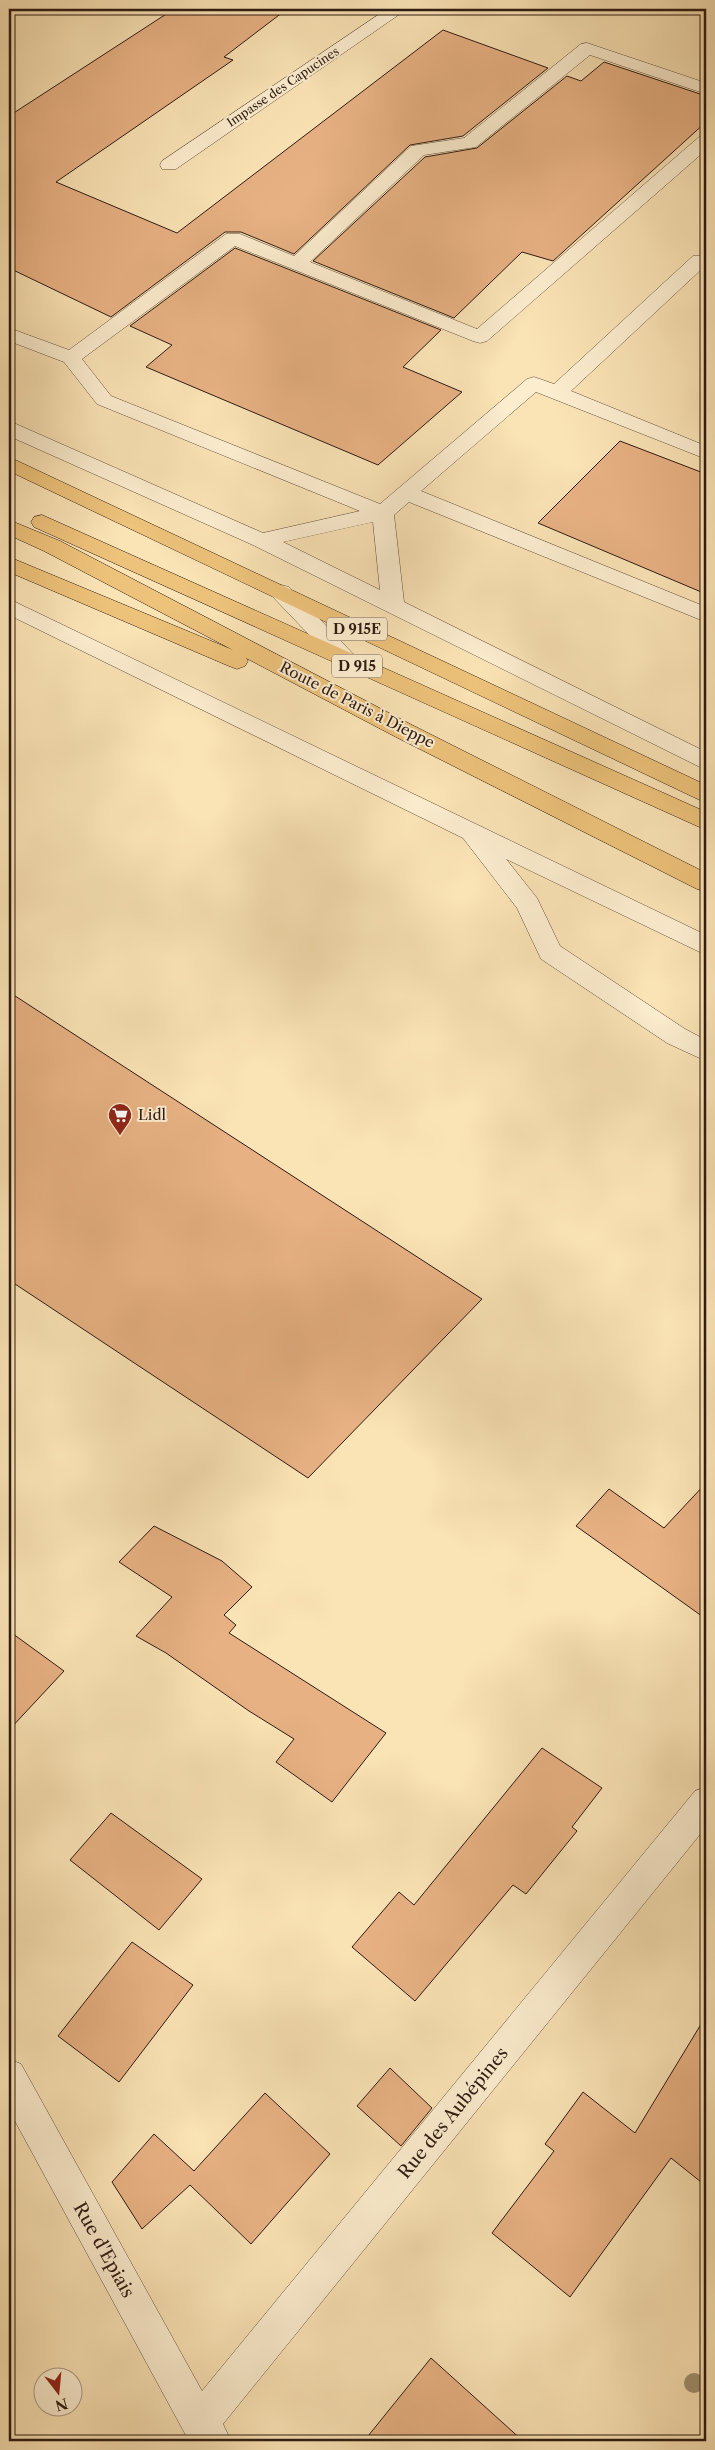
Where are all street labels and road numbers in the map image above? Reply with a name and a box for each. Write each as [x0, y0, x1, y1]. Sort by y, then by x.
street label: Impasse des Capucines [224, 43, 342, 130]
road number: D 915E [327, 618, 387, 640]
road number: D 915 [332, 654, 382, 678]
street label: Route de Paris à Dieppe [277, 657, 438, 752]
street label: Rue des Aubépines [393, 2043, 513, 2183]
street label: Rue d'Epiais [69, 2198, 139, 2302]

